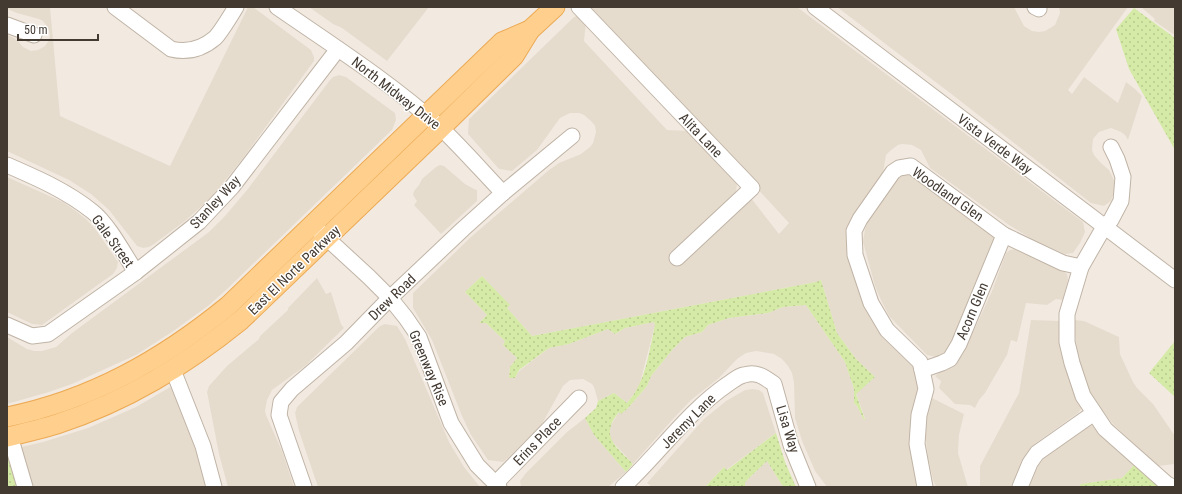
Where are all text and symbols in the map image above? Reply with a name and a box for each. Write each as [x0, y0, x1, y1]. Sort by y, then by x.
scale bar [18, 16, 98, 42]
text: 50 m [24, 23, 48, 37]
street label: North Midway Drive [349, 53, 444, 133]
street label: Alita Lane [676, 110, 726, 161]
street label: Vista Verde Way [955, 111, 1036, 177]
street label: Woodland Glen [909, 164, 987, 224]
street label: Stanley Way [186, 172, 244, 232]
street label: Gale Street [89, 212, 137, 270]
street label: East El Norte Parkway [245, 222, 343, 318]
street label: Drew Road [365, 271, 419, 323]
street label: Acorn Glen [953, 280, 991, 342]
street label: Greenway Rise [406, 328, 452, 409]
street label: Jeremy Lane [657, 390, 719, 452]
street label: Lisa Way [773, 403, 803, 455]
street label: Erins Place [510, 413, 564, 469]

